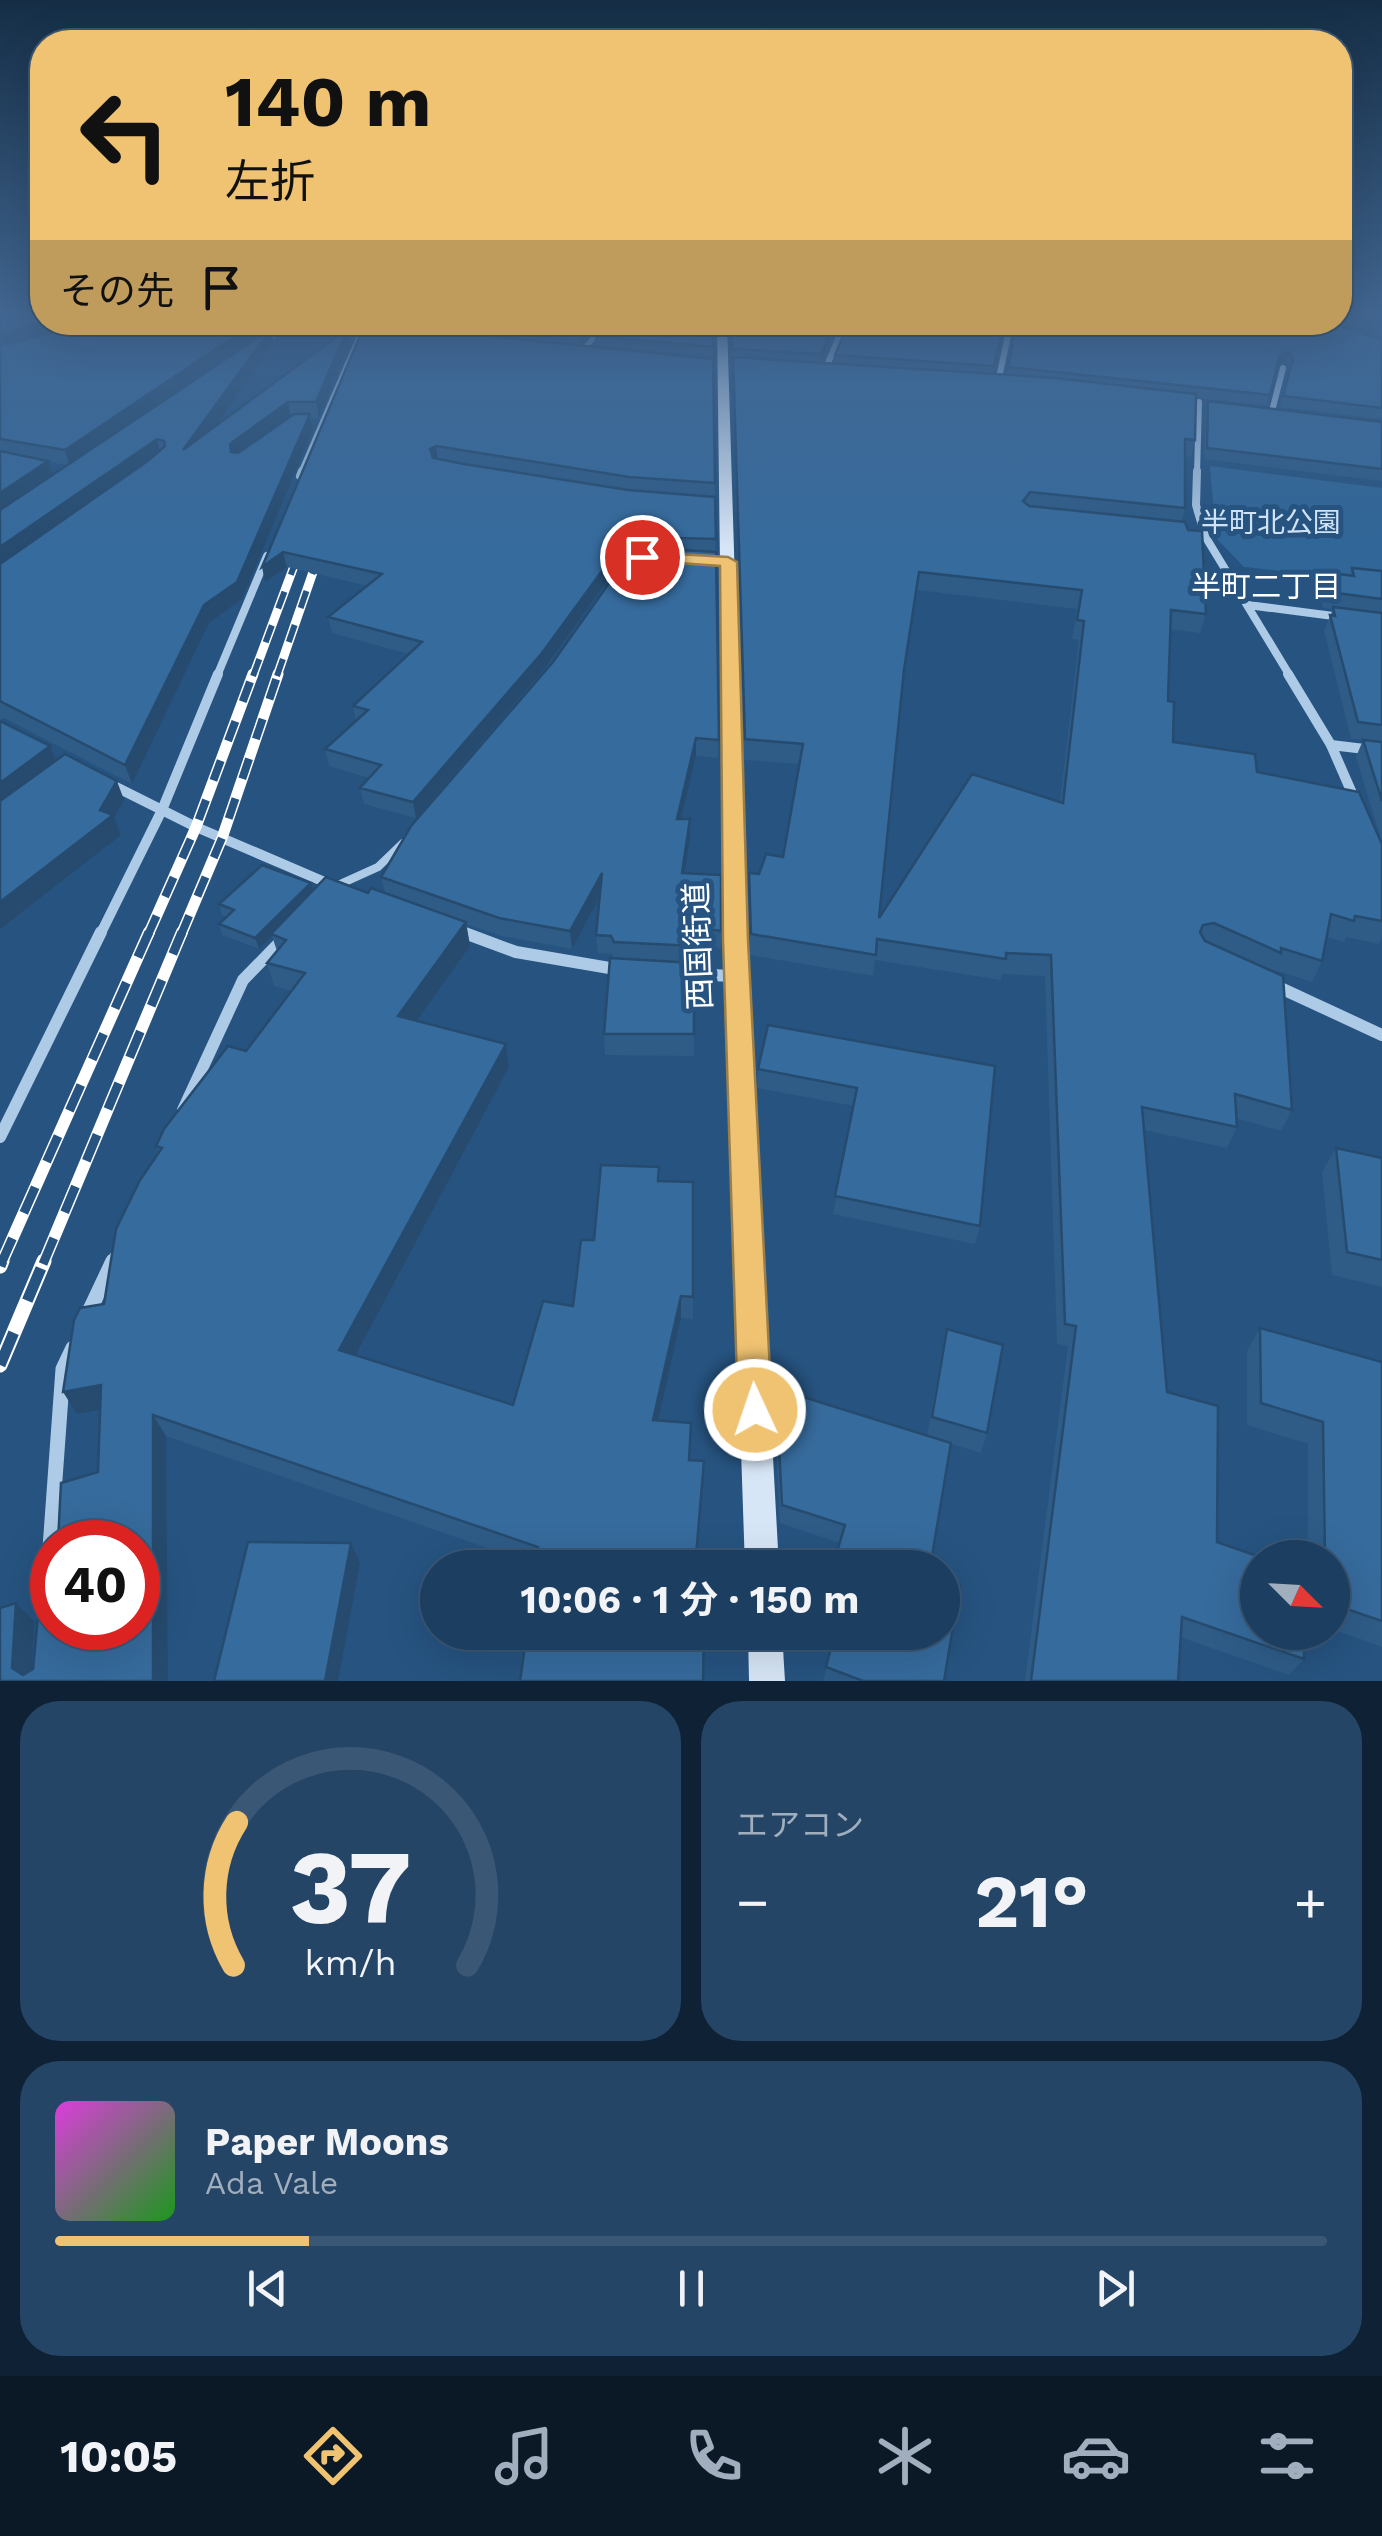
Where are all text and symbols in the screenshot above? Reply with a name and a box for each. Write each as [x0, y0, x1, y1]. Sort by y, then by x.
text: 140 m [225, 61, 431, 143]
icon: left [60, 70, 190, 200]
text: 左折 [225, 155, 315, 208]
icon: arrive [194, 260, 249, 315]
text: その先 [60, 269, 174, 313]
park label: 半町北公園 [1201, 506, 1341, 539]
pin [600, 515, 685, 600]
icon: arrive [615, 530, 670, 585]
district label: 半町二丁目 [1191, 569, 1341, 604]
street label: 西国街道 [677, 881, 719, 1011]
position arrow [703, 1358, 807, 1462]
speed limit sign: 40 [30, 1520, 160, 1650]
north arrow [1240, 1540, 1350, 1650]
map controls [1240, 1540, 1350, 1650]
text: 10:06 · 1 分 · 150 m [521, 1578, 859, 1622]
text: エアコン [736, 1806, 864, 1844]
text: 37 [290, 1826, 412, 1948]
text: 21° [974, 1857, 1089, 1945]
text: − [736, 1870, 769, 1934]
text: + [1294, 1870, 1327, 1934]
text: km/h [304, 1942, 397, 1984]
text: Paper Moons [205, 2120, 449, 2164]
text: Ada Vale [205, 2164, 338, 2202]
icon: previous [240, 2261, 295, 2316]
icon: pause [664, 2261, 719, 2316]
icon: next [1088, 2261, 1143, 2316]
icon: directions [298, 2421, 368, 2491]
icon: music [489, 2421, 559, 2491]
icon: phone [679, 2421, 749, 2491]
icon: climate [870, 2421, 940, 2491]
icon: car [1061, 2421, 1131, 2491]
icon: filters [1252, 2421, 1322, 2491]
text: 10:05 [60, 2430, 177, 2483]

